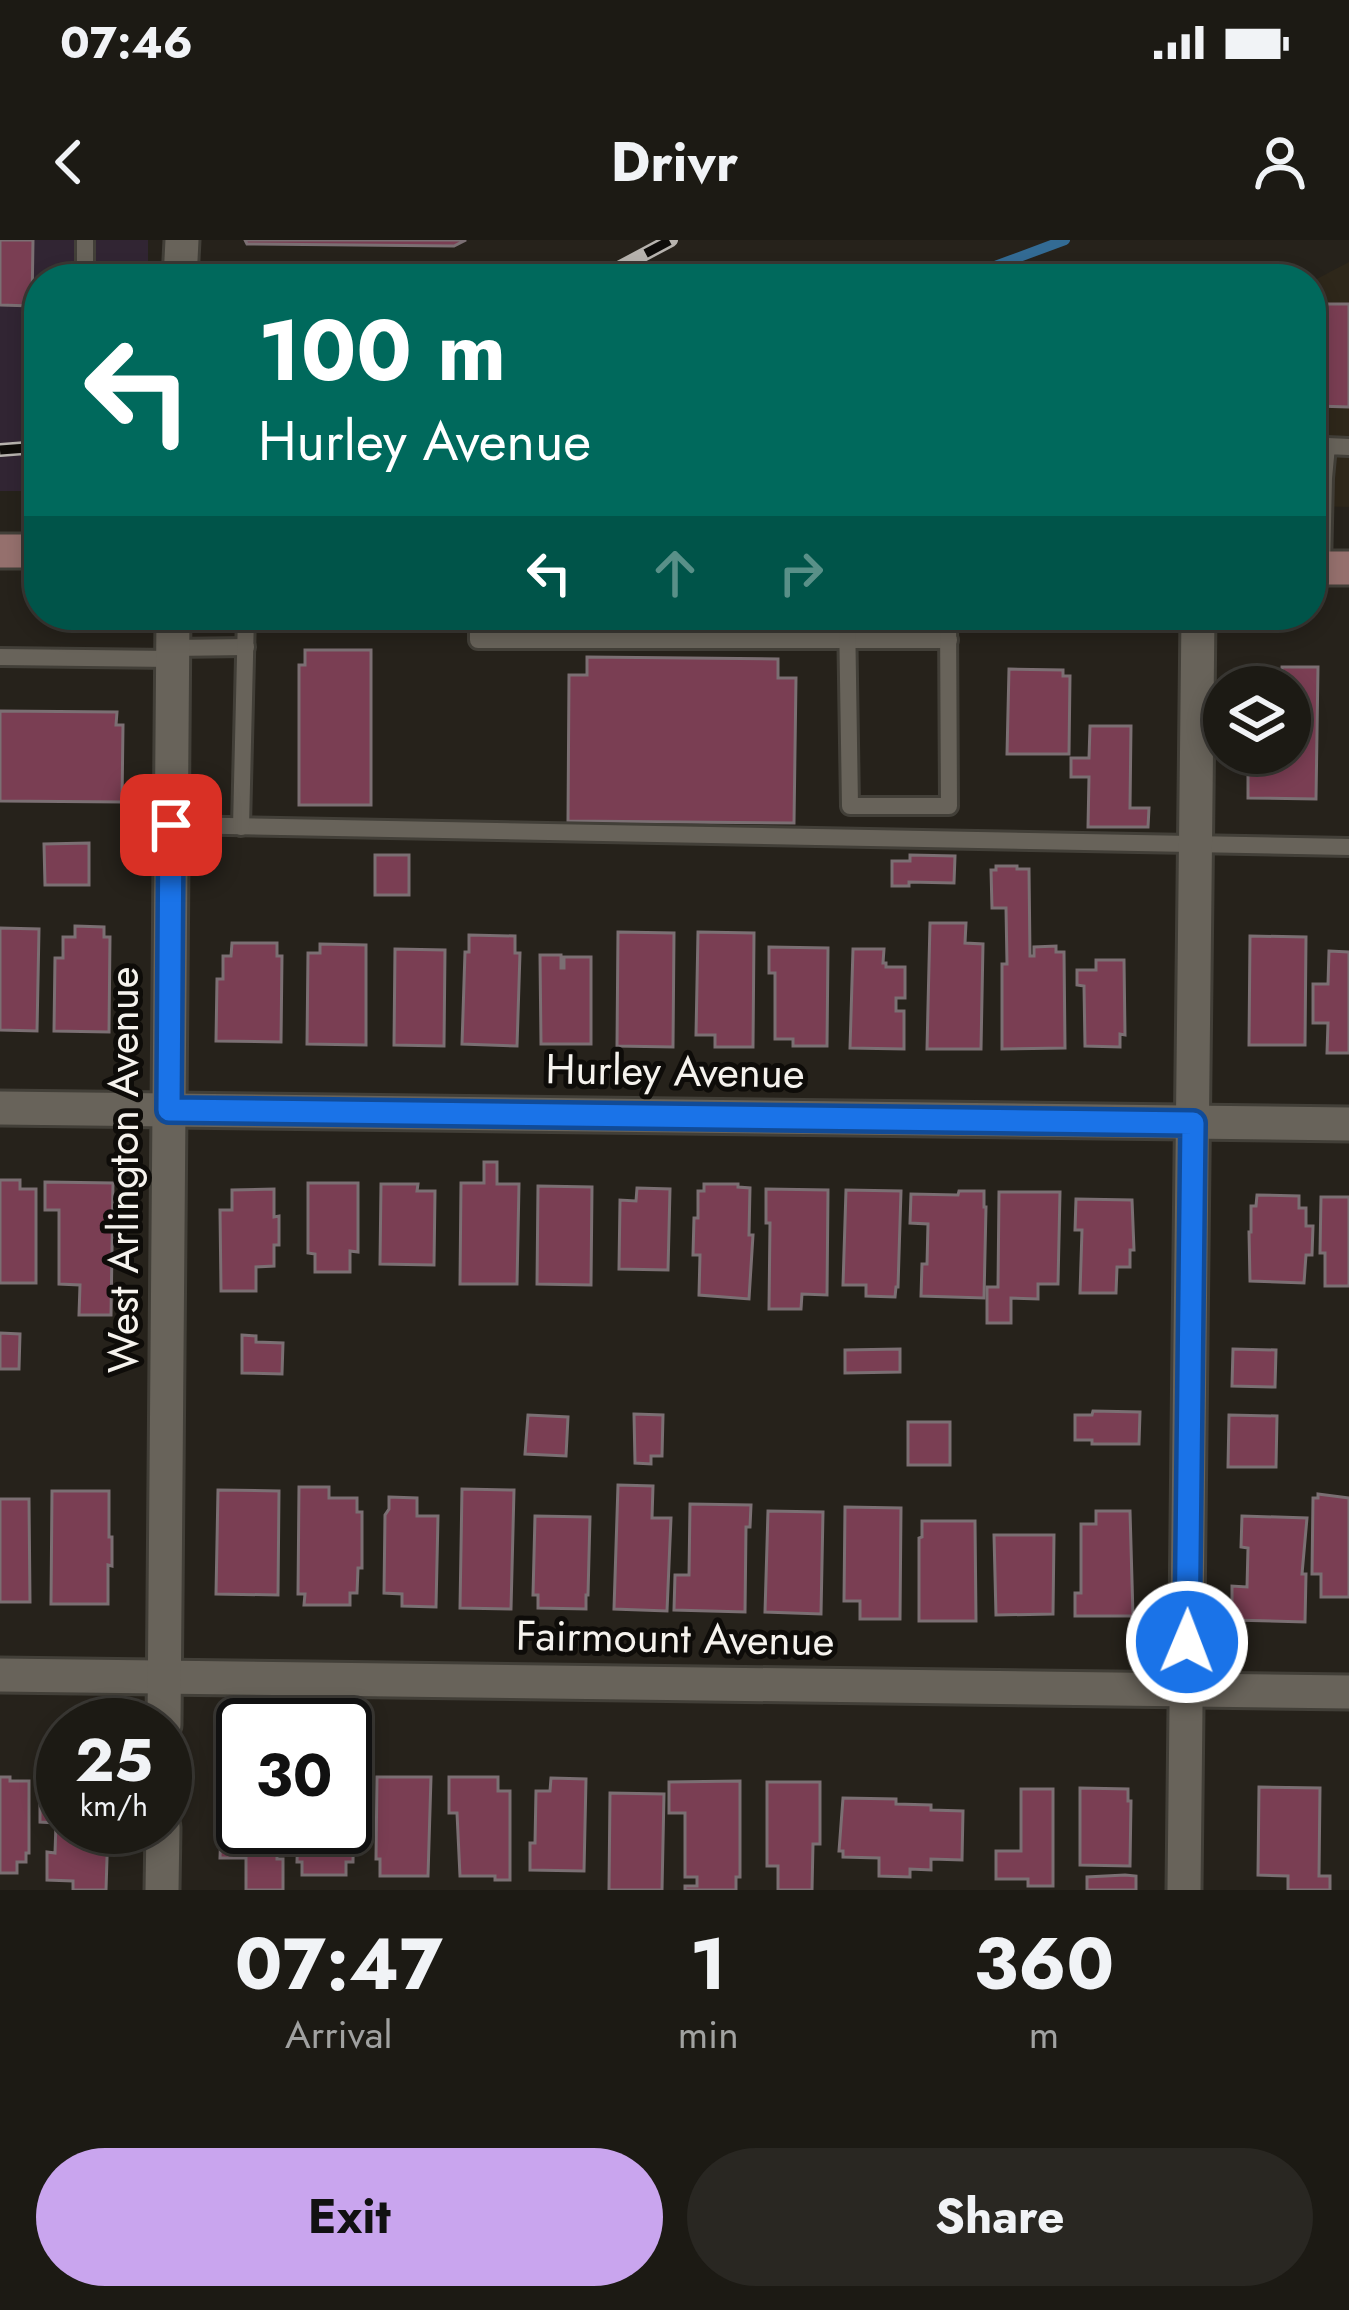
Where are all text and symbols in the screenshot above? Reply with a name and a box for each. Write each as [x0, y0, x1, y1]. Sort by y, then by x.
text: 07:46 [60, 10, 193, 75]
text: Drivr [611, 123, 738, 201]
icon: back [36, 129, 102, 195]
icon: person [1247, 129, 1313, 195]
text: 100 m [258, 290, 506, 412]
icon: left [60, 312, 216, 468]
text: Hurley Avenue [258, 402, 591, 480]
icon: left [516, 540, 582, 606]
icon: ahead [642, 540, 708, 606]
icon: right [768, 540, 834, 606]
map controls [1203, 666, 1311, 774]
button: layers [1203, 666, 1311, 774]
pin [120, 774, 222, 876]
icon: arrive [138, 792, 204, 858]
street label: West Arlington Avenue [93, 967, 154, 1373]
street label: Hurley Avenue [545, 1038, 805, 1104]
position arrow [1124, 1579, 1250, 1705]
street label: Fairmount Avenue [515, 1605, 835, 1671]
speed limit sign: 30 [216, 1698, 372, 1854]
text: 25 [75, 1717, 153, 1804]
text: km/h [80, 1784, 148, 1827]
text: 07:47 [235, 1912, 443, 2016]
text: 1 [690, 1912, 727, 2016]
text: 360 [974, 1912, 1114, 2016]
text: Arrival [285, 2006, 393, 2063]
text: min [678, 2006, 739, 2063]
text: m [1029, 2006, 1059, 2063]
button: Exit [36, 2148, 663, 2286]
button: Share [687, 2148, 1313, 2286]

